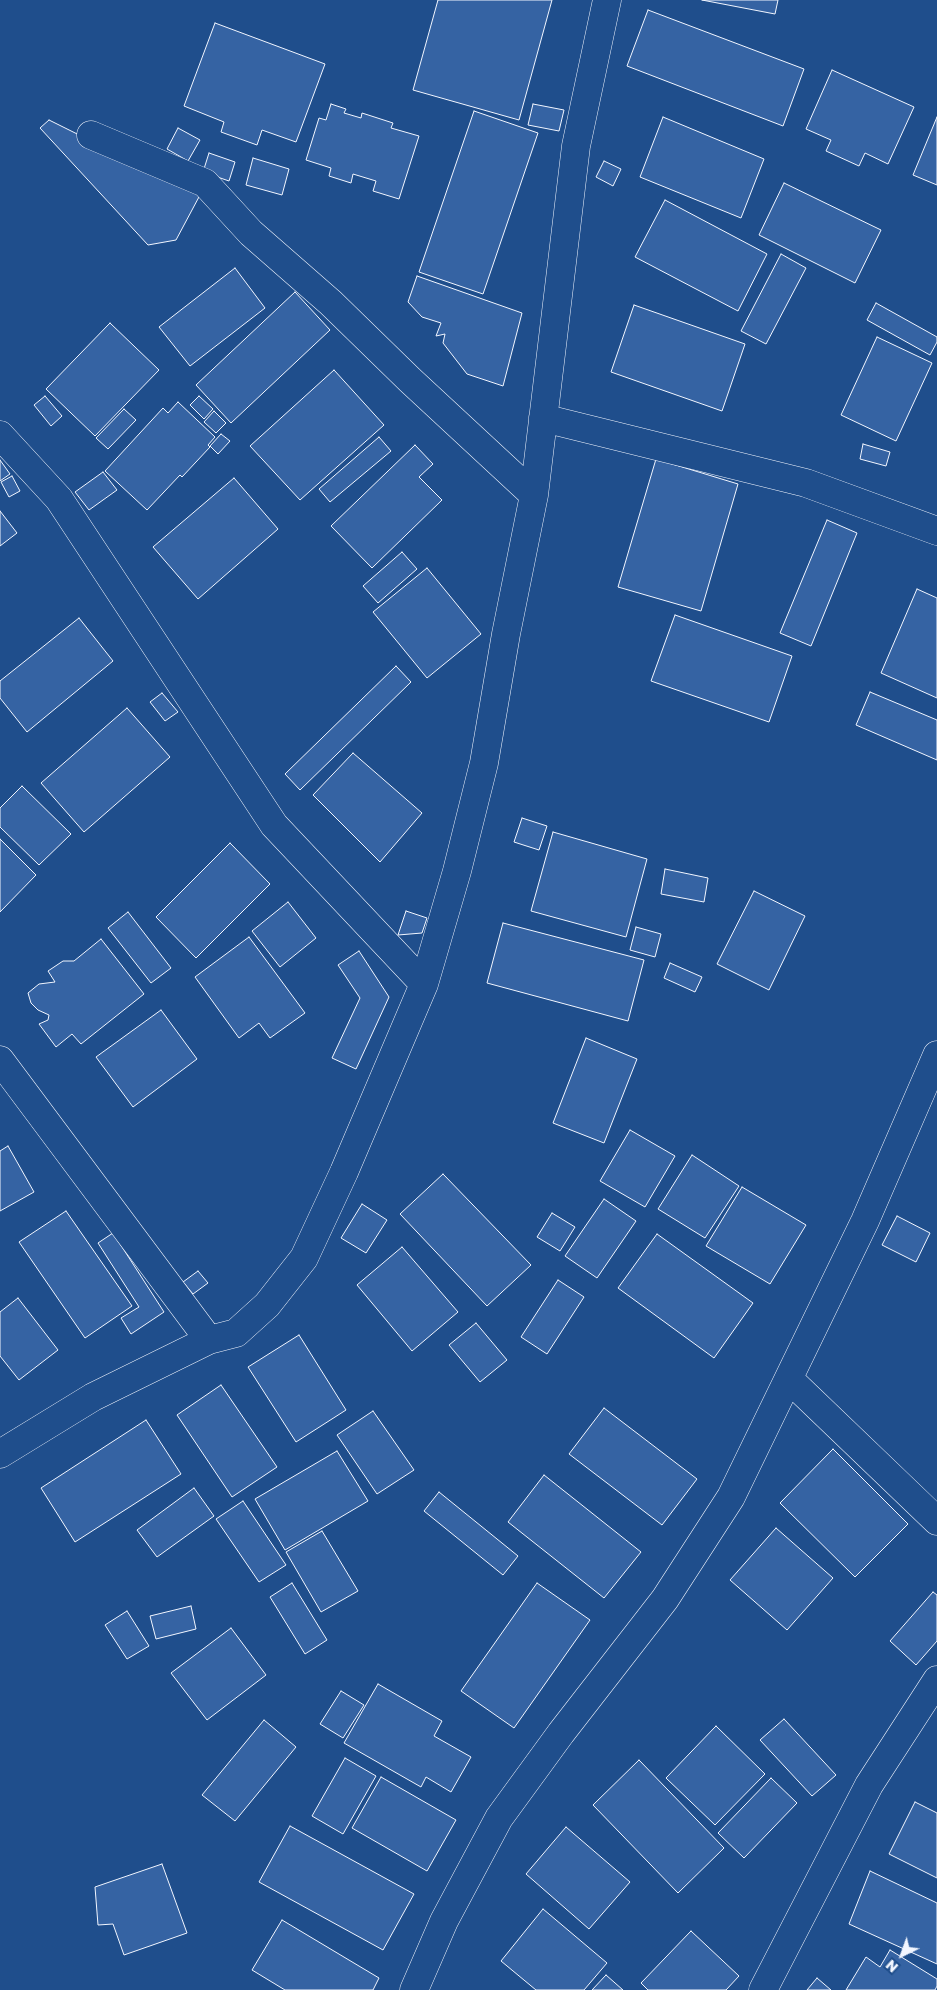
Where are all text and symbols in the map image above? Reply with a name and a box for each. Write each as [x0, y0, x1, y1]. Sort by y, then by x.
north arrow [877, 1930, 927, 1980]
text: N [882, 1957, 901, 1976]

